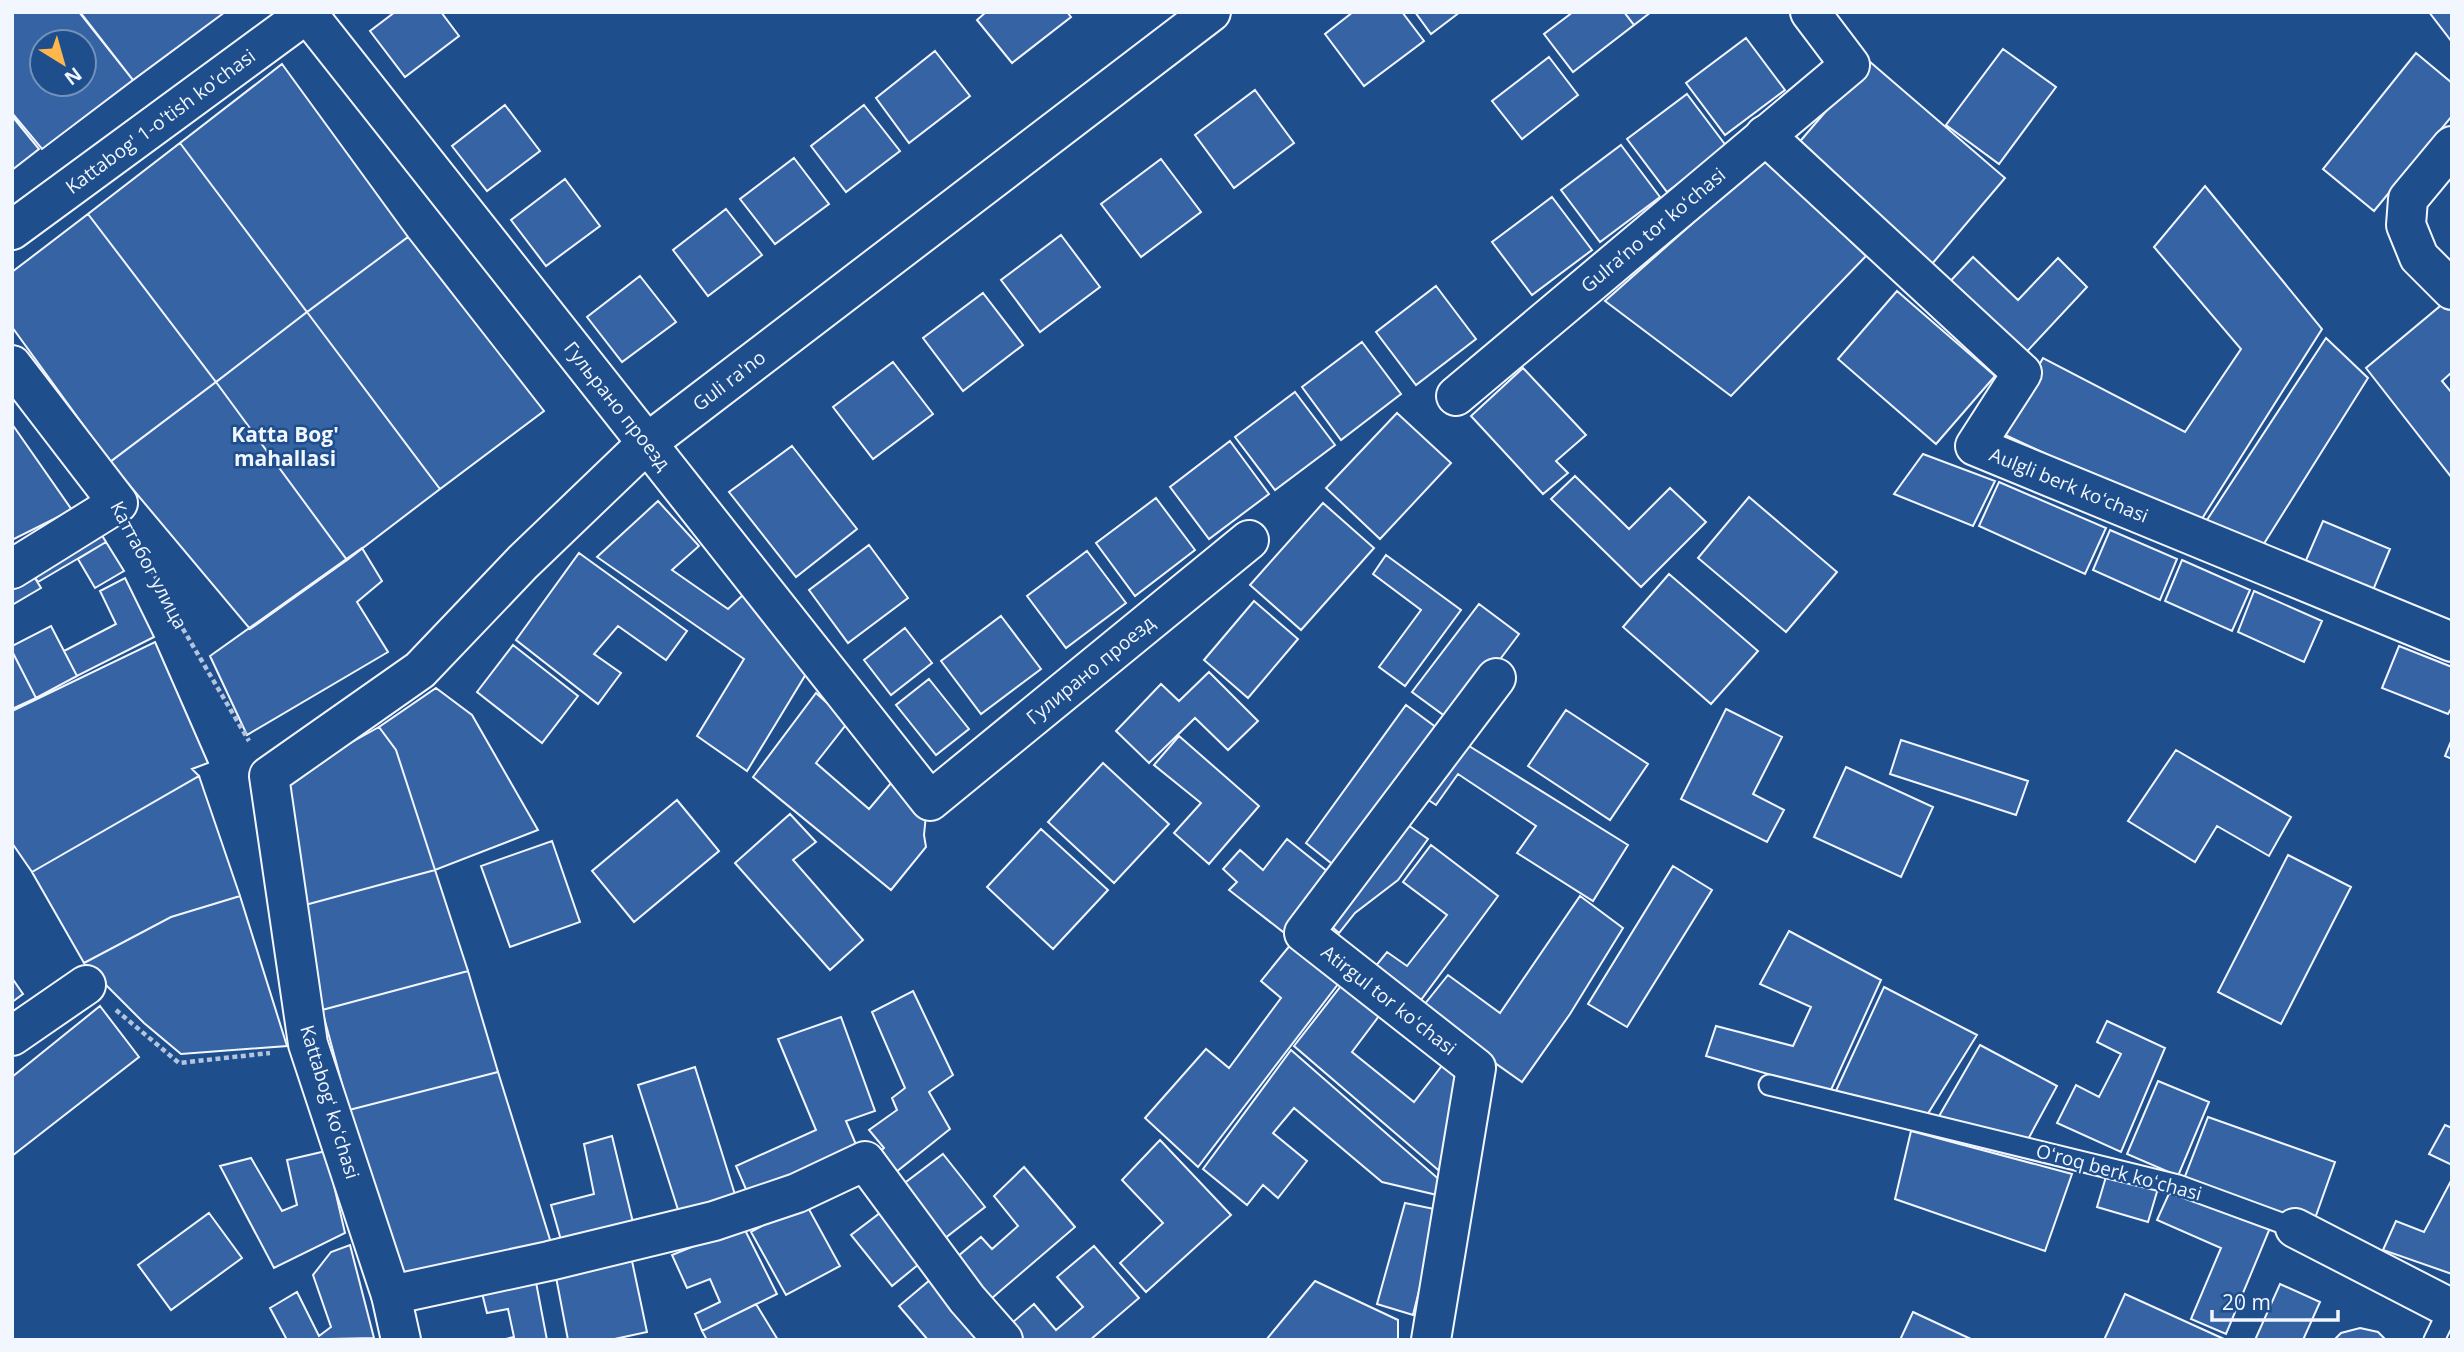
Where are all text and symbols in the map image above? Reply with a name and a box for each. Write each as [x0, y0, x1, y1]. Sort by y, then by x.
north arrow [28, 28, 98, 98]
street label: Kattabog' 1-o'tish ko'chasi [60, 43, 261, 199]
text: N [59, 62, 87, 92]
street label: Gulraʼno tor koʻchasi [1575, 162, 1731, 298]
street label: Гульрано проезд [558, 336, 677, 476]
street label: Guli ra'no [687, 344, 771, 417]
district label: Katta Bog' mahallasi [231, 420, 339, 472]
street label: Aulgli berk koʻchasi [1986, 441, 2152, 529]
street label: Каттабог улица [104, 496, 194, 634]
street label: Гулирано проезд [1021, 610, 1160, 730]
street label: Atirgul tor koʻchasi [1316, 939, 1462, 1061]
street label: Kattabogʻ koʻchasi [294, 1022, 366, 1182]
street label: Oʻroq berk koʻchasi [2033, 1137, 2205, 1207]
scale bar [2212, 1278, 2338, 1322]
text: 20 m [2222, 1288, 2271, 1316]

